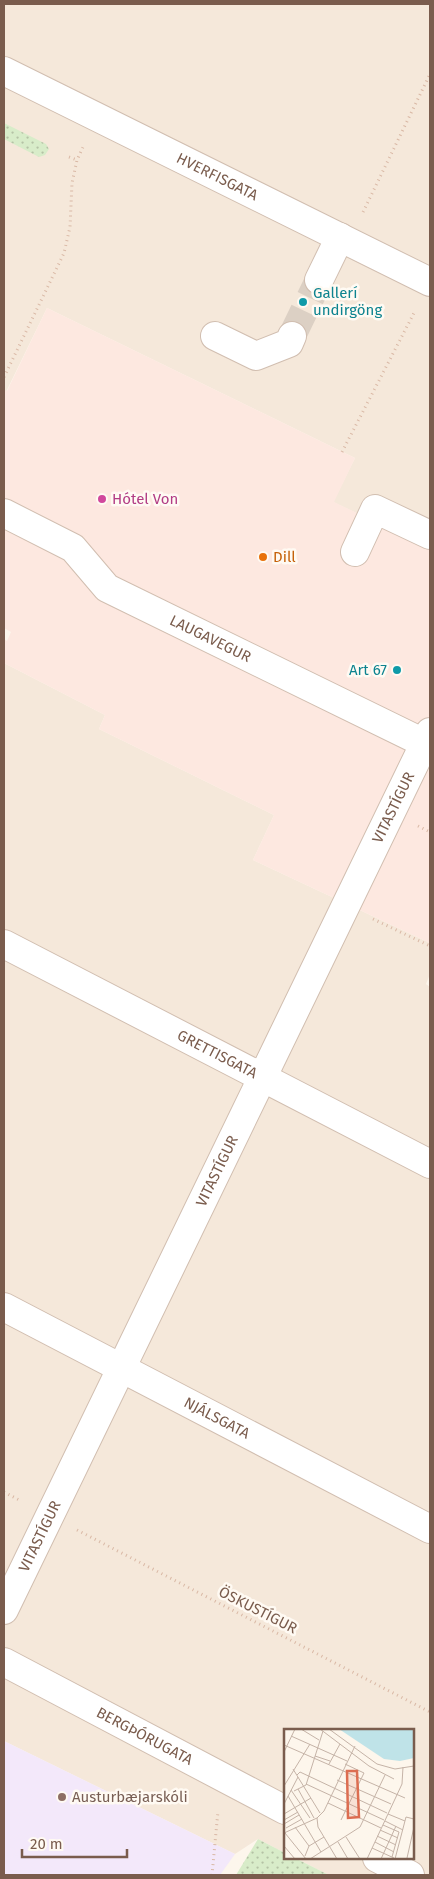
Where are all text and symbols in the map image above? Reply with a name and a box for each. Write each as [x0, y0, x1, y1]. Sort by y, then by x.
street label: HVERFISGATA [174, 149, 261, 205]
place label: Gallerí undirgöng [313, 284, 382, 319]
marker: Gallerí undirgöng [297, 296, 309, 308]
place label: Hótel Von [112, 490, 178, 508]
marker: Hótel Von [96, 493, 108, 505]
place label: Dill [273, 548, 296, 566]
marker: Dill [257, 551, 269, 563]
street label: LAUGAVEGUR [167, 611, 254, 666]
place label: Art 67 [349, 661, 387, 679]
marker: Art 67 [391, 664, 403, 676]
street label: VITASTÍGUR [368, 769, 418, 846]
street label: GRETTISGATA [174, 1026, 261, 1082]
street label: VITASTÍGUR [192, 1132, 242, 1209]
street label: NJÁLSGATA [181, 1393, 253, 1443]
street label: VITASTÍGUR [15, 1498, 65, 1575]
street label: ÖSKUSTÍGUR [216, 1583, 300, 1637]
street label: BERGÞÓRUGATA [93, 1703, 196, 1769]
inset map [284, 1729, 414, 1859]
place label: Austurbæjarskóli [72, 1788, 188, 1806]
marker: Austurbæjarskóli [56, 1791, 68, 1803]
scale bar [22, 1826, 128, 1858]
text: 20 m [30, 1835, 63, 1853]

